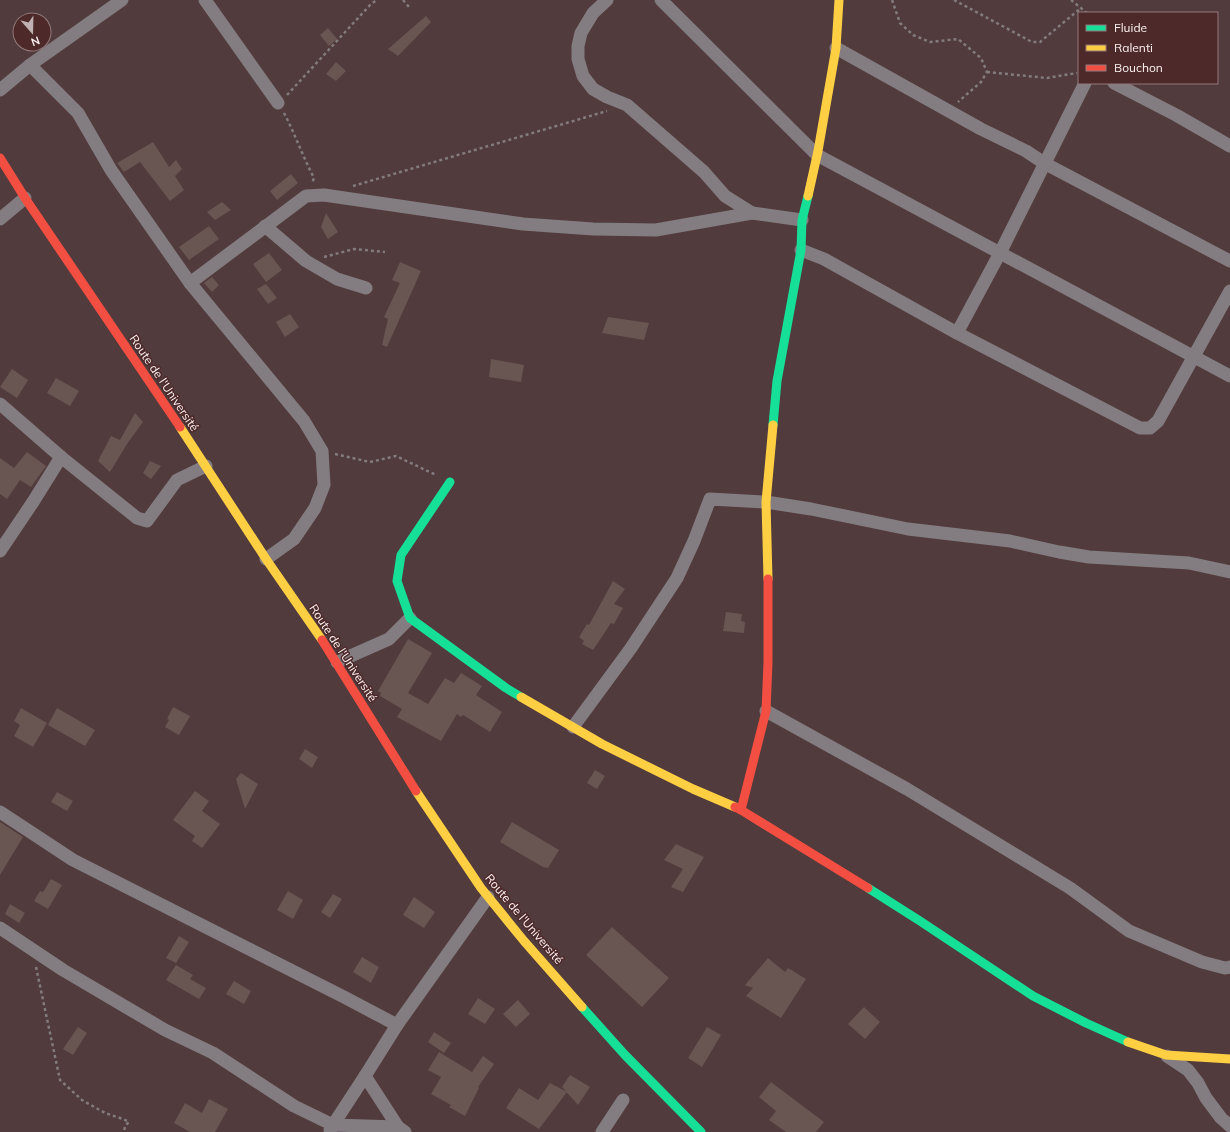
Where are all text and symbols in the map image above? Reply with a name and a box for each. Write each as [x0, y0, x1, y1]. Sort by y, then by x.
north arrow [12, 12, 52, 52]
legend [1078, 12, 1218, 84]
text: Fluide [1114, 20, 1147, 35]
text: N [29, 33, 42, 49]
text: Ralenti [1114, 40, 1153, 55]
text: Bouchon [1114, 60, 1163, 75]
street label: Route de l'Université [127, 332, 202, 434]
street label: Route de l'Université [306, 601, 381, 704]
street label: Route de l'Université [482, 870, 567, 967]

